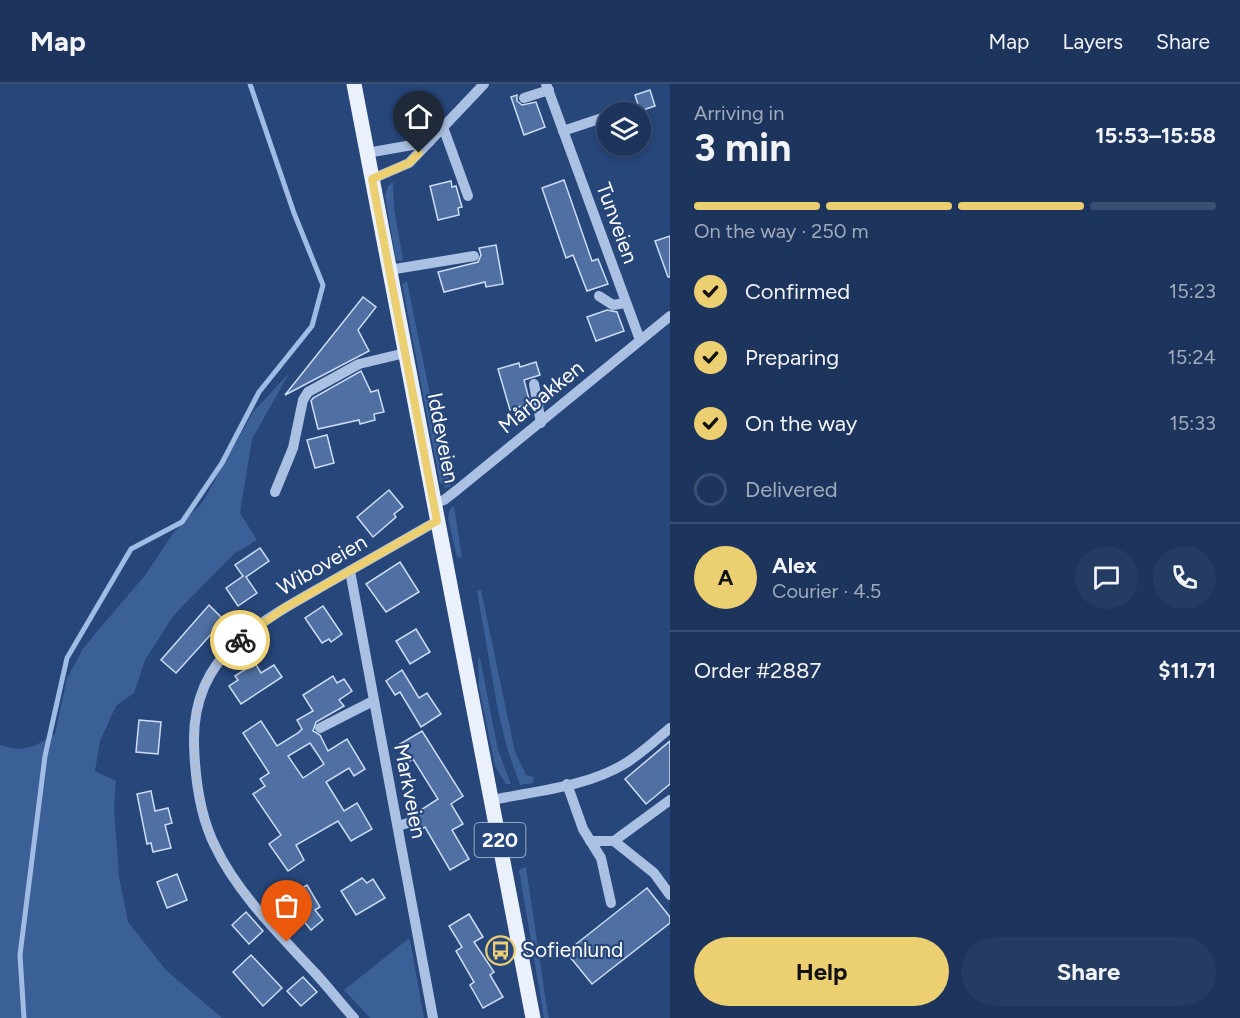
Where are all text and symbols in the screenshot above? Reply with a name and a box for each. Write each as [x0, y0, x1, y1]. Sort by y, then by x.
text: Map [30, 24, 86, 58]
text: Map [989, 29, 1029, 54]
text: Layers [1062, 29, 1123, 54]
text: Share [1156, 29, 1210, 54]
pin [393, 91, 444, 153]
icon: home [402, 100, 435, 133]
text: Arriving in [694, 101, 784, 125]
map controls [597, 102, 651, 156]
button: layers [597, 102, 651, 156]
text: 15:53–15:58 [1095, 122, 1216, 149]
text: 3 min [694, 124, 791, 171]
street label: Tunveien [591, 179, 644, 267]
text: On the way · 250 m [694, 219, 869, 243]
icon: check [694, 275, 727, 308]
text: Confirmed [745, 278, 850, 305]
text: 15:23 [1169, 279, 1216, 303]
icon: check [694, 341, 727, 374]
text: Preparing [745, 344, 839, 371]
text: 15:24 [1168, 345, 1216, 369]
street label: Mårbakken [493, 355, 588, 438]
street label: Iddeveien [422, 391, 465, 485]
icon: check [694, 407, 727, 440]
text: On the way [745, 410, 857, 437]
text: 15:33 [1169, 411, 1216, 435]
text: Delivered [745, 476, 838, 503]
street label: Wiboveien [272, 529, 371, 600]
button: chat [1075, 546, 1138, 609]
button: phone [1153, 546, 1216, 609]
text: Alex [772, 552, 817, 579]
text: A [718, 564, 733, 591]
text: Courier · 4.5 [772, 579, 881, 603]
courier [210, 610, 270, 670]
icon: bike [224, 624, 257, 657]
text: Order #2887 [694, 657, 821, 684]
text: $11.71 [1158, 657, 1216, 684]
street label: Markveien [389, 741, 432, 840]
road number: 220 [474, 823, 526, 857]
pin [261, 880, 312, 942]
icon: bag [270, 889, 303, 922]
bus stop icon: Sofienlund [485, 934, 517, 966]
place label: Sofienlund [522, 937, 623, 962]
button: Help [694, 937, 949, 1006]
button: Share [961, 937, 1216, 1006]

